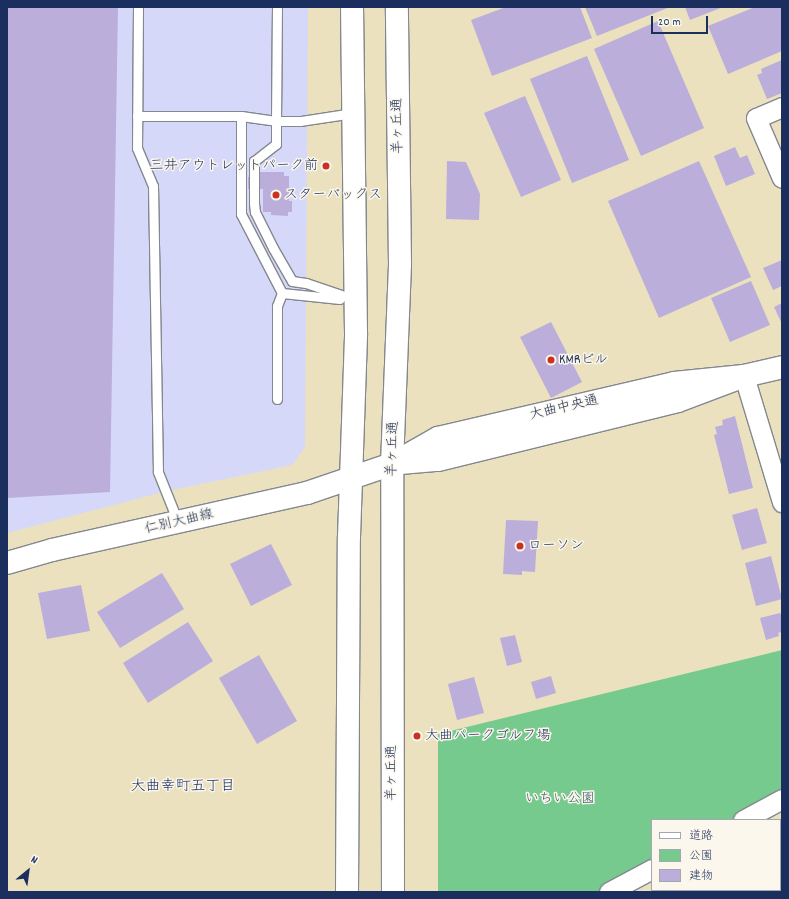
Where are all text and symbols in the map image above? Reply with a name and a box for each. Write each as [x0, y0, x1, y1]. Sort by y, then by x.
scale bar [653, 8, 710, 34]
text: 20 m [658, 14, 681, 31]
street label: 羊ヶ丘通 [389, 98, 407, 154]
place label: 三井アウトレットパーク前 [150, 158, 318, 174]
marker: 三井アウトレットパーク前 [321, 161, 331, 171]
place label: スターバックス [284, 187, 382, 203]
marker: スターバックス [271, 190, 281, 200]
place label: KMRビル [559, 352, 608, 368]
marker: KMRビル [546, 355, 556, 365]
street label: 大曲中央通 [528, 392, 600, 424]
street label: 羊ヶ丘通 [384, 421, 402, 477]
street label: 仁別大曲線 [143, 506, 215, 538]
place label: ローソン [528, 538, 584, 554]
marker: ローソン [515, 541, 525, 551]
place label: 大曲パークゴルフ場 [425, 728, 551, 744]
marker: 大曲パークゴルフ場 [412, 731, 422, 741]
street label: 羊ヶ丘通 [384, 745, 400, 801]
district label: 大曲幸町五丁目 [131, 779, 235, 797]
park label: いちい公園 [525, 791, 595, 807]
legend [651, 819, 781, 891]
text: 道路 [689, 828, 713, 845]
text: 公園 [689, 848, 713, 865]
north arrow [8, 851, 48, 891]
text: N [28, 852, 40, 869]
text: 建物 [689, 868, 713, 885]

